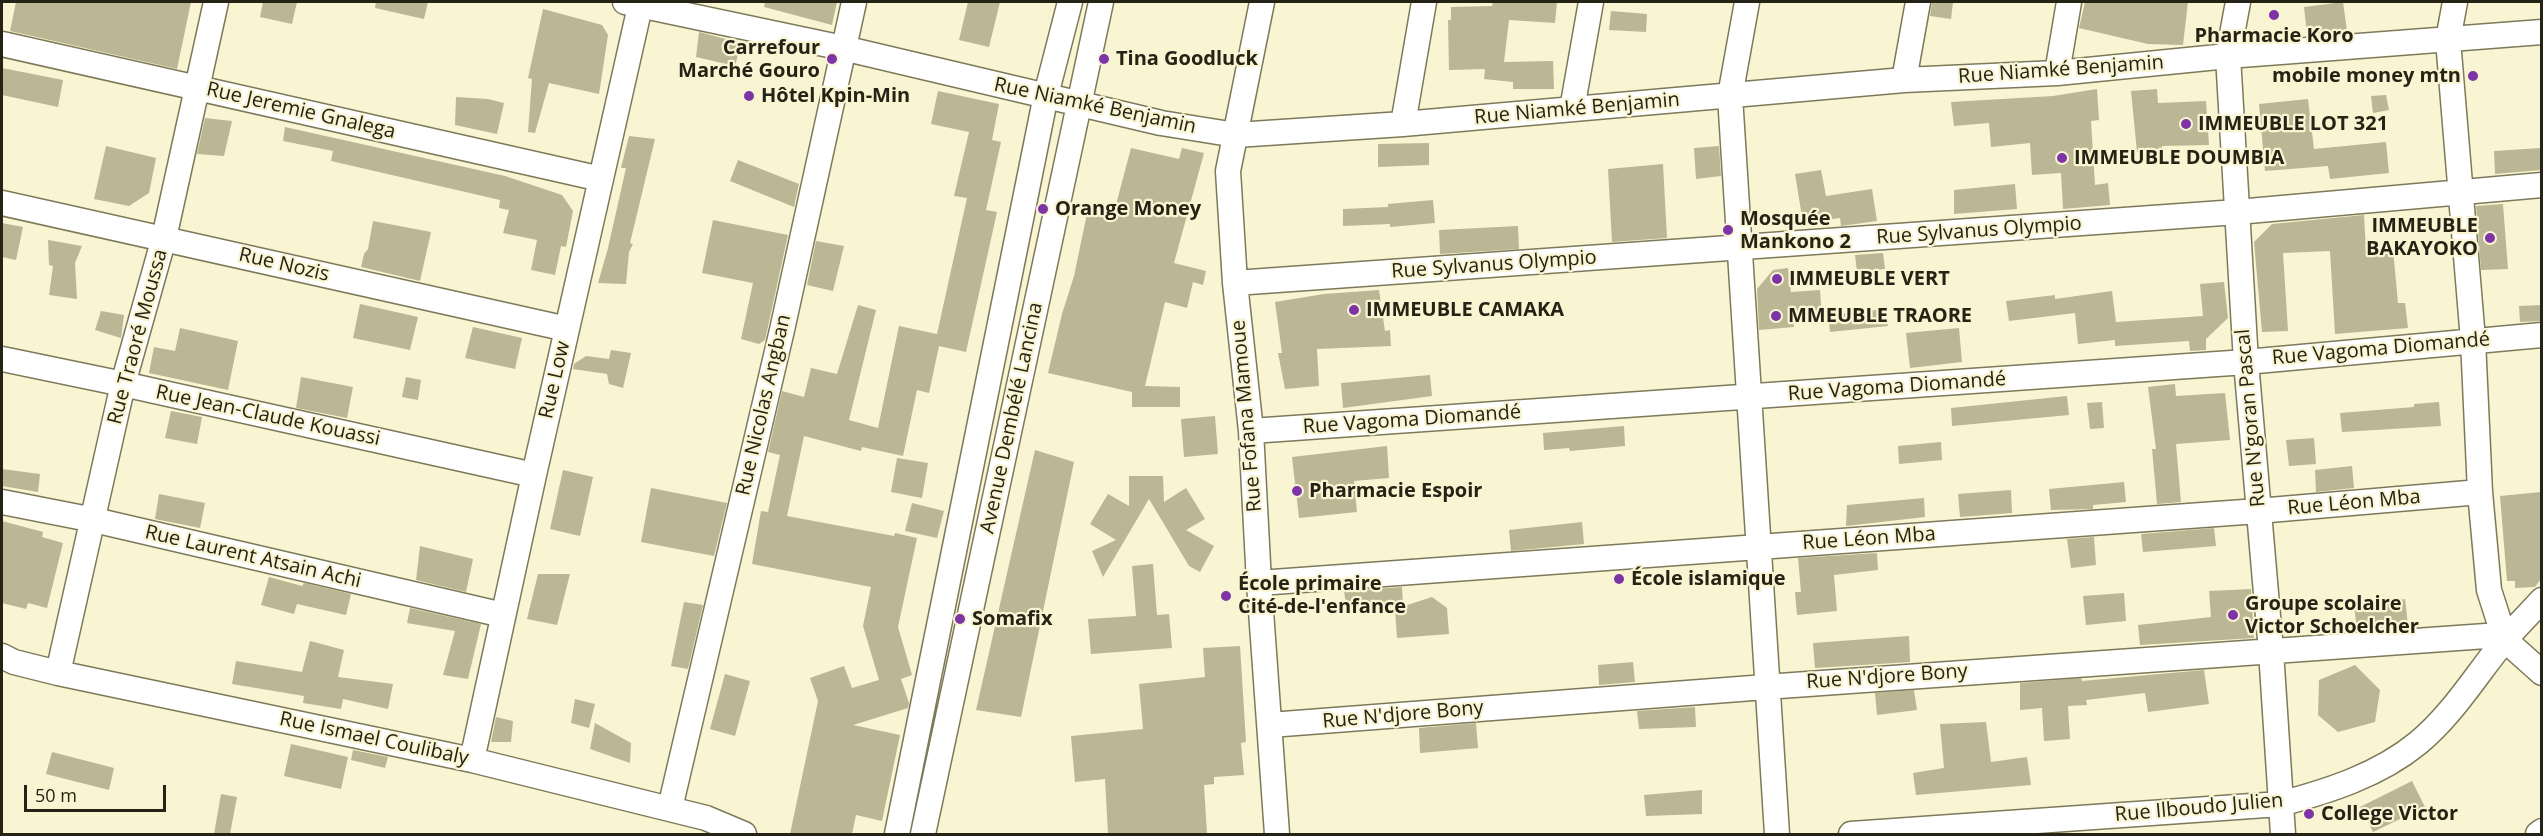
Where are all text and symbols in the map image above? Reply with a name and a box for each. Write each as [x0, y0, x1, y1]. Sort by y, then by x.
marker: Pharmacie Koro [2267, 8, 2281, 22]
place label: Pharmacie Koro [2194, 24, 2354, 48]
place label: Carrefour Marché Gouro [678, 36, 820, 83]
place label: Tina Goodluck [1116, 47, 1258, 71]
street label: Rue Niamké Benjamin [1957, 51, 2165, 89]
marker: Carrefour Marché Gouro [825, 52, 839, 66]
marker: Tina Goodluck [1097, 52, 1111, 66]
place label: mobile money mtn [2272, 64, 2461, 88]
marker: mobile money mtn [2466, 69, 2480, 83]
street label: Rue Niamké Benjamin [992, 73, 1198, 139]
street label: Rue Jeremie Gnalega [204, 78, 398, 144]
place label: Hôtel Kpin-Min [761, 84, 910, 108]
street label: Rue Niamké Benjamin [1473, 88, 1681, 130]
marker: Hôtel Kpin-Min [742, 89, 756, 103]
place label: IMMEUBLE LOT 321 [2198, 112, 2388, 136]
marker: IMMEUBLE LOT 321 [2179, 117, 2193, 131]
place label: IMMEUBLE DOUMBIA [2074, 146, 2284, 170]
marker: IMMEUBLE DOUMBIA [2055, 151, 2069, 165]
place label: Orange Money [1055, 197, 1201, 221]
marker: Orange Money [1036, 202, 1050, 216]
place label: Mosquée Mankono 2 [1740, 207, 1851, 254]
street label: Rue Sylvanus Olympio [1875, 212, 2083, 250]
place label: IMMEUBLE BAKAYOKO [2366, 214, 2478, 261]
marker: Mosquée Mankono 2 [1721, 223, 1735, 237]
marker: IMMEUBLE BAKAYOKO [2483, 231, 2497, 245]
street label: Rue Nozis [236, 243, 332, 287]
street label: Rue Sylvanus Olympio [1390, 246, 1598, 284]
street label: Rue Traoré Moussa [103, 247, 173, 427]
place label: IMMEUBLE VERT [1789, 267, 1950, 291]
marker: IMMEUBLE VERT [1770, 272, 1784, 286]
place label: IMMEUBLE CAMAKA [1366, 298, 1564, 322]
street label: Avenue Dembélé Lancina [976, 300, 1048, 536]
marker: IMMEUBLE CAMAKA [1347, 303, 1361, 317]
place label: MMEUBLE TRAORE [1788, 304, 1972, 328]
marker: MMEUBLE TRAORE [1769, 309, 1783, 323]
street label: Rue Nicolas Angban [731, 312, 797, 498]
street label: Rue Fofana Mamoue [1227, 319, 1267, 513]
street label: Rue N'goran Pascal [2231, 328, 2271, 508]
street label: Rue Vagoma Diomandé [2271, 328, 2491, 370]
street label: Rue Low [534, 339, 576, 421]
street label: Rue Vagoma Diomandé [1787, 367, 2007, 407]
street label: Rue Jean-Claude Kouassi [154, 380, 382, 452]
street label: Rue Vagoma Diomandé [1302, 400, 1522, 440]
place label: Pharmacie Espoir [1309, 479, 1482, 503]
marker: Pharmacie Espoir [1290, 484, 1304, 498]
street label: Rue Léon Mba [2286, 485, 2422, 521]
street label: Rue Laurent Atsain Achi [142, 520, 364, 594]
street label: Rue Léon Mba [1802, 522, 1936, 556]
place label: École islamique [1631, 567, 1786, 591]
place label: École primaire Cité-de-l'enfance [1238, 572, 1406, 619]
marker: École islamique [1612, 572, 1626, 586]
marker: École primaire Cité-de-l'enfance [1219, 589, 1233, 603]
place label: Groupe scolaire Victor Schoelcher [2245, 592, 2419, 639]
place label: Somafix [972, 607, 1053, 631]
marker: Groupe scolaire Victor Schoelcher [2226, 608, 2240, 622]
marker: Somafix [953, 612, 967, 626]
street label: Rue N'djore Bony [1806, 659, 1968, 695]
street label: Rue N'djore Bony [1321, 696, 1485, 734]
street label: Rue Ismael Coulibaly [277, 707, 471, 771]
scale bar [27, 773, 170, 811]
text: 50 m [35, 783, 77, 807]
street label: Rue Ilboudo Julien [2114, 789, 2284, 827]
place label: College Victor [2321, 802, 2458, 826]
marker: College Victor [2302, 807, 2316, 821]

